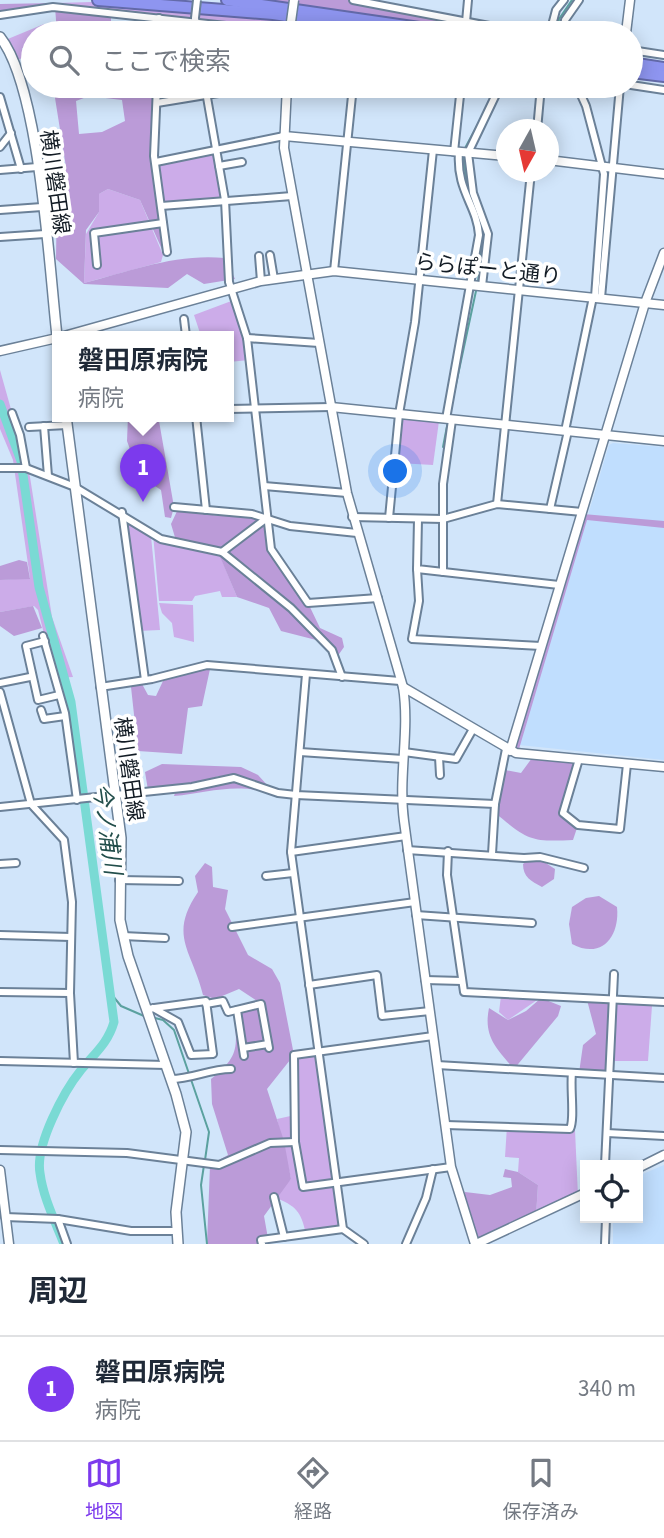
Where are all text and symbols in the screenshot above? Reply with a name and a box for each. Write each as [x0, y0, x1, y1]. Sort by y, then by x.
search box [21, 21, 643, 98]
icon: search [45, 41, 83, 79]
text: ここで検索 [101, 43, 231, 80]
north arrow [496, 119, 559, 182]
street label: 横川磐田線 [33, 128, 77, 236]
street label: ららぽーと通り [413, 246, 563, 292]
popup [52, 331, 234, 422]
text: 磐田原病院 [78, 342, 208, 379]
text: 病院 [78, 382, 124, 415]
pin: 1 [120, 444, 166, 502]
your location [378, 454, 412, 488]
street label: 横川磐田線 [107, 715, 151, 823]
water label: 今ノ浦川 [84, 781, 130, 880]
map controls [580, 1160, 643, 1223]
button: locate [580, 1160, 643, 1223]
text: 周辺 [28, 1270, 88, 1313]
text: 磐田原病院 [95, 1354, 225, 1391]
text: 1 [45, 1372, 57, 1405]
text: 340 m [578, 1372, 636, 1405]
text: 病院 [95, 1394, 141, 1427]
tab: 地図 [85, 1454, 123, 1526]
tab: 経路 [294, 1454, 332, 1526]
tab: 保存済み [503, 1454, 579, 1526]

